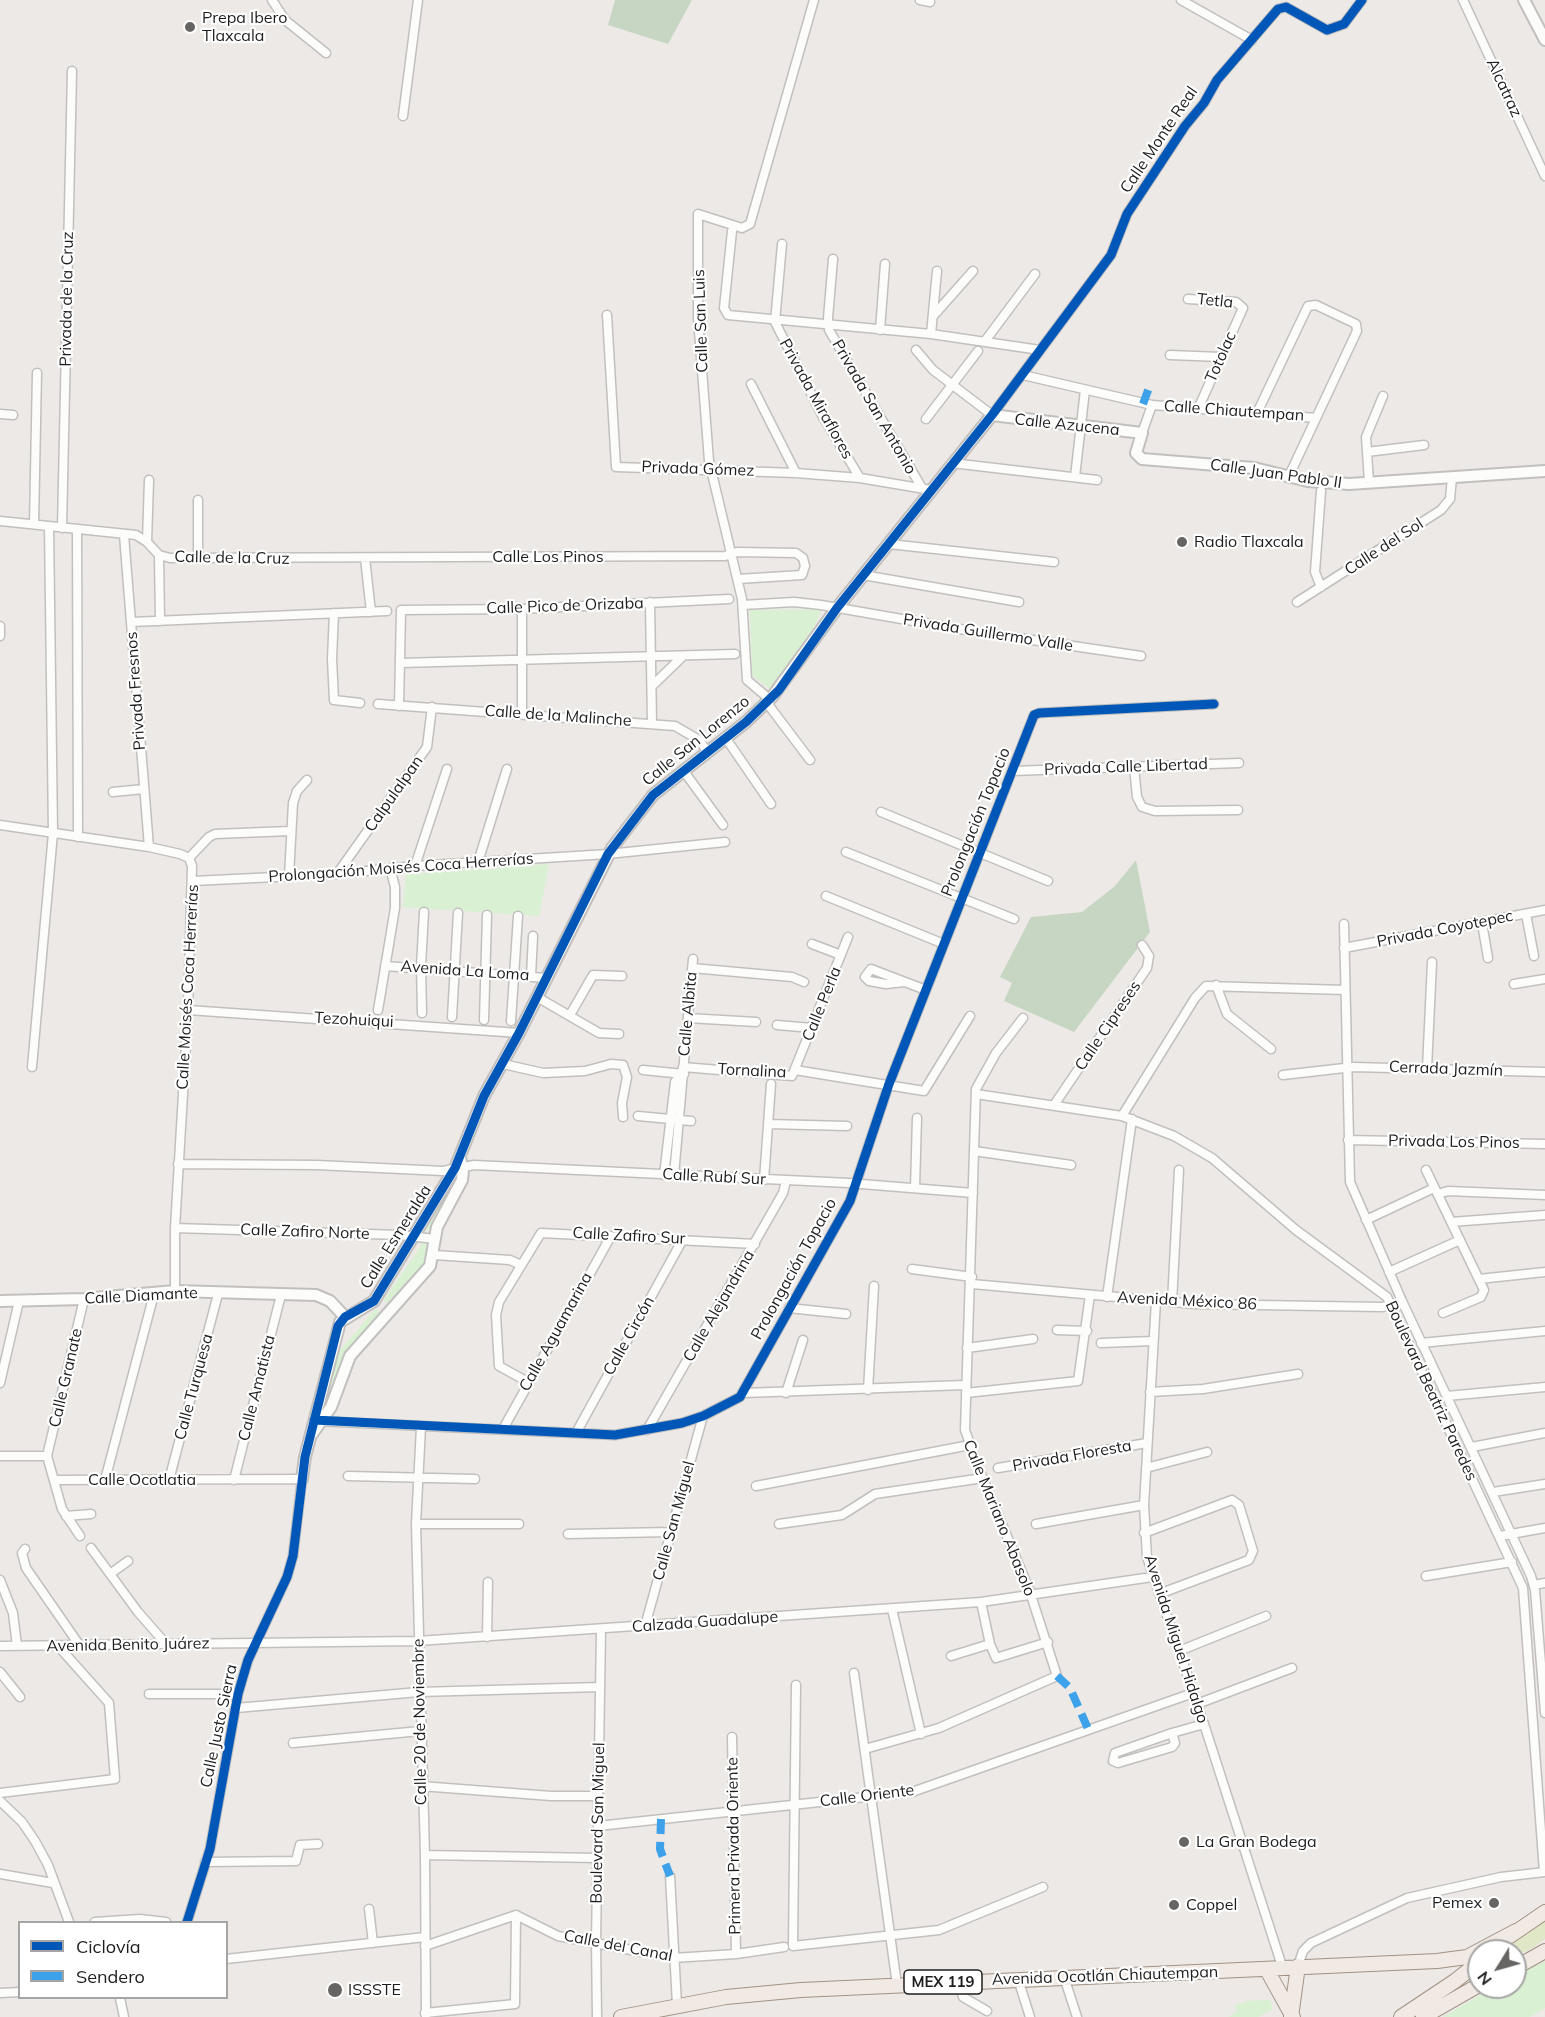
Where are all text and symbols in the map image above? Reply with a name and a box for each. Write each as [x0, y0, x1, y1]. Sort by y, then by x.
place label: Prepa Ibero Tlaxcala [202, 8, 287, 46]
marker: Prepa Ibero Tlaxcala [183, 20, 197, 34]
street label: Alcatraz [1482, 56, 1526, 120]
street label: Calle Monte Real [1116, 83, 1202, 197]
street label: Privada de la Cruz [56, 231, 78, 367]
street label: Calle San Luis [690, 269, 712, 373]
street label: Tetla [1196, 290, 1234, 312]
street label: Totolac [1201, 329, 1241, 385]
street label: Privada Miraflores [775, 335, 857, 463]
street label: Privada San Antonio [828, 336, 920, 478]
street label: Calle Chiautempan [1163, 397, 1305, 425]
street label: Calle Azucena [1014, 410, 1120, 440]
street label: Calle Juan Pablo II [1209, 455, 1343, 493]
street label: Privada Gómez [641, 457, 755, 481]
street label: Calle del Sol [1341, 514, 1427, 580]
place label: Radio Tlaxcala [1194, 532, 1304, 552]
marker: Radio Tlaxcala [1175, 535, 1189, 549]
street label: Calle de la Cruz [174, 547, 290, 569]
street label: Calle Los Pinos [492, 547, 604, 567]
street label: Calle Pico de Orizaba [486, 594, 644, 618]
street label: Privada Guillermo Valle [902, 610, 1074, 656]
street label: Privada Fresnos [122, 631, 150, 751]
street label: Calle San Lorenzo [638, 692, 754, 790]
street label: Calle de la Malinche [484, 701, 632, 731]
street label: Prolongación Topacio [937, 745, 1015, 899]
street label: Calpulalpan [361, 752, 427, 836]
street label: Privada Calle Libertad [1044, 755, 1208, 779]
street label: Prolongación Moisés Coca Herrerías [268, 849, 534, 887]
street label: Calle Moisés Coca Herrerías [173, 884, 203, 1090]
street label: Privada Coyotepec [1375, 906, 1515, 952]
street label: Avenida La Loma [400, 957, 530, 985]
street label: Calle Perla [798, 964, 846, 1044]
street label: Calle Albita [675, 971, 701, 1057]
street label: Calle Cipreses [1071, 977, 1145, 1075]
street label: Tezohuiqui [314, 1008, 394, 1032]
street label: Cerrada Jazmín [1389, 1057, 1503, 1081]
street label: Tornalina [717, 1060, 787, 1082]
street label: Privada Los Pinos [1388, 1131, 1520, 1153]
street label: Calle Rubí Sur [662, 1165, 766, 1189]
street label: Calle Esmeralda [356, 1181, 436, 1293]
street label: Prolongación Topacio [747, 1195, 841, 1343]
street label: Calle Zafiro Norte [240, 1220, 370, 1244]
street label: Calle Zafiro Sur [572, 1223, 686, 1249]
street label: Calle Alejandrina [679, 1247, 759, 1365]
street label: Calle Aguamarina [515, 1269, 597, 1395]
street label: Calle Diamante [84, 1283, 198, 1309]
street label: Avenida México 86 [1117, 1288, 1257, 1314]
street label: Calle Circón [599, 1293, 659, 1379]
street label: Boulevard Beatriz Paredes [1381, 1298, 1481, 1484]
street label: Calle Granate [45, 1327, 87, 1429]
street label: Calle Turquesa [171, 1332, 217, 1442]
street label: Calle Amatista [235, 1333, 279, 1443]
street label: Privada Floresta [1011, 1436, 1133, 1476]
street label: Calle Mariano Abasolo [959, 1437, 1039, 1599]
street label: Calle San Miguel [649, 1459, 699, 1583]
street label: Calle Ocotlatia [88, 1470, 196, 1490]
street label: Avenida Miguel Hidalgo [1140, 1552, 1212, 1726]
street label: Calzada Guadalupe [631, 1607, 779, 1637]
street label: Avenida Benito Juárez [46, 1634, 210, 1656]
street label: Calle 20 de Noviembre [409, 1639, 431, 1805]
street label: Calle Justo Sierra [197, 1663, 241, 1789]
street label: Boulevard San Miguel [587, 1742, 609, 1904]
street label: Primera Privada Oriente [723, 1757, 745, 1935]
street label: Calle Oriente [819, 1781, 915, 1811]
place label: La Gran Bodega [1196, 1832, 1317, 1852]
marker: La Gran Bodega [1177, 1835, 1191, 1849]
place label: Pemex [1432, 1893, 1482, 1913]
place label: Coppel [1186, 1895, 1237, 1915]
marker: Pemex [1487, 1896, 1501, 1910]
marker: Coppel [1167, 1898, 1181, 1912]
legend [18, 1921, 228, 1999]
street label: Calle del Canal [562, 1926, 674, 1966]
text: Ciclovía [76, 1935, 141, 1958]
north arrow [1467, 1939, 1527, 1999]
street label: Avenida Ocotlán Chiautempan [991, 1962, 1219, 1990]
text: Sendero [76, 1965, 145, 1988]
text: N [1473, 1968, 1496, 1989]
road number: MEX 119 [904, 1970, 982, 1994]
place label: ISSSTE [348, 1980, 401, 2000]
marker: ISSSTE [326, 1981, 344, 1999]

